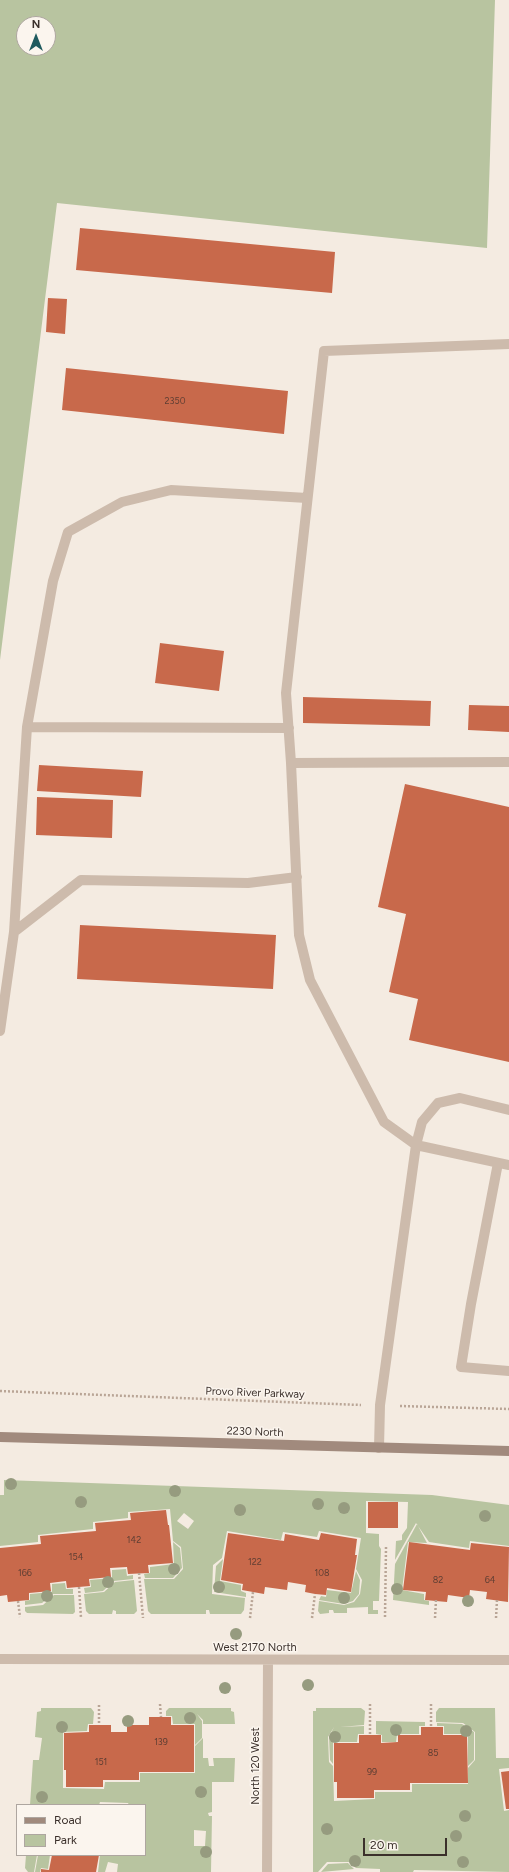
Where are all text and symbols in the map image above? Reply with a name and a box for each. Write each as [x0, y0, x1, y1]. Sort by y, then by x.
north arrow [16, 16, 56, 56]
text: N [32, 18, 40, 31]
house number: 2350 [165, 396, 185, 406]
street label: Provo River Parkway [205, 1385, 305, 1401]
street label: 2230 North [226, 1424, 284, 1440]
house number: 142 [127, 1535, 141, 1545]
house number: 154 [69, 1552, 83, 1562]
house number: 122 [248, 1557, 262, 1567]
house number: 166 [18, 1568, 32, 1578]
house number: 108 [314, 1568, 330, 1578]
house number: 82 [433, 1575, 443, 1585]
house number: 64 [485, 1575, 495, 1585]
street label: West 2170 North [213, 1641, 297, 1655]
street label: North 120 West [249, 1727, 263, 1805]
house number: 139 [154, 1737, 168, 1747]
house number: 85 [428, 1748, 438, 1758]
house number: 151 [95, 1757, 107, 1767]
house number: 99 [367, 1767, 377, 1777]
legend [16, 1804, 146, 1856]
text: Road [54, 1813, 82, 1827]
scale bar [365, 1830, 449, 1856]
text: Park [54, 1833, 77, 1847]
text: 20 m [370, 1838, 398, 1852]

